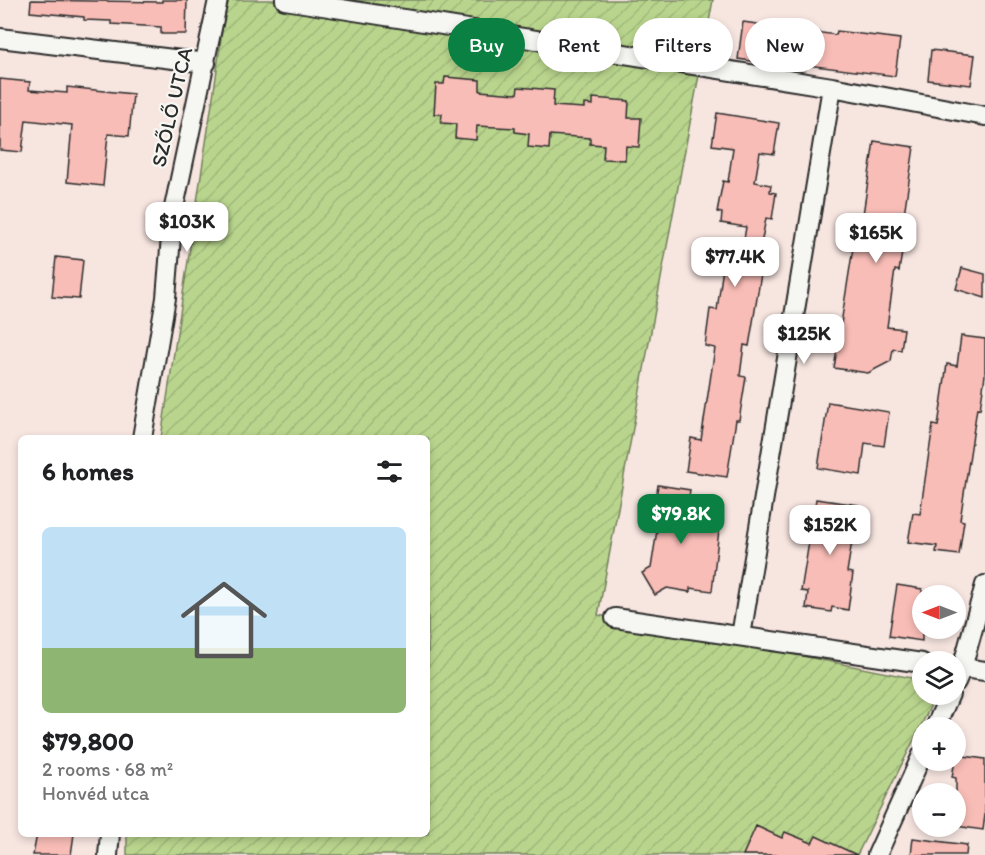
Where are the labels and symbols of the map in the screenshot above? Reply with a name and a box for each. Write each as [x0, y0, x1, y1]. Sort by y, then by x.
street label: SZŐLŐ UTCA [146, 44, 198, 169]
pin: $103K [145, 202, 229, 253]
pin: $165K [834, 213, 918, 264]
pin: $77.4K [686, 237, 784, 288]
pin: $125K [762, 314, 846, 365]
pin: $79.8K [632, 494, 730, 545]
pin: $152K [788, 505, 872, 556]
north arrow [912, 585, 966, 639]

